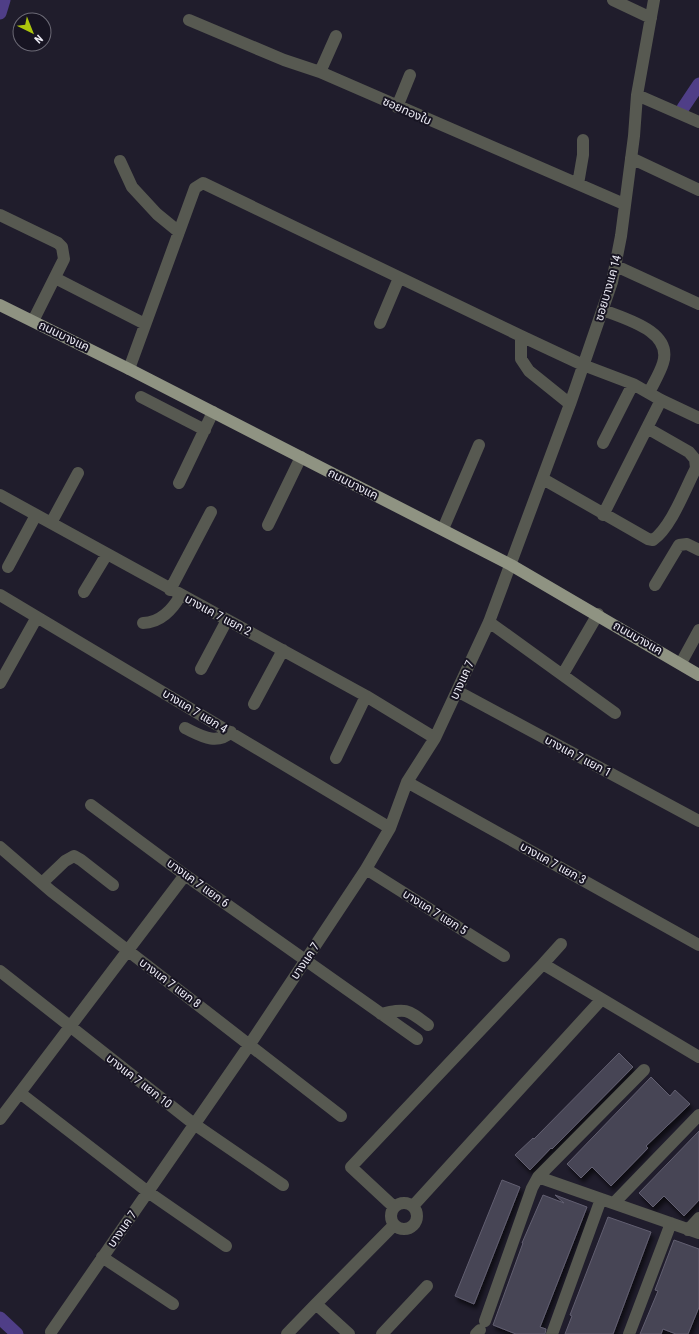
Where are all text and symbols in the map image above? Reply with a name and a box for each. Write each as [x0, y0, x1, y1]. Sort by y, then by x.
north arrow [12, 12, 52, 52]
text: N [31, 32, 45, 46]
street label: ซอยทองใบ [380, 94, 434, 128]
street label: ซอยบางแค 14 [592, 253, 624, 323]
street label: ถนนบางแค [36, 318, 92, 354]
street label: ถนนบางแค [326, 465, 380, 503]
street label: บางแค 7 แยก 2 [182, 592, 254, 638]
street label: ถนนบางแค [611, 618, 665, 658]
street label: บางแค 7 [447, 658, 477, 702]
street label: บางแค 7 แยก 4 [160, 686, 230, 736]
street label: บางแค 7 แยก 1 [542, 733, 614, 779]
street label: บางแค 7 แยก 3 [517, 839, 589, 887]
street label: บางแค 7 แยก 6 [164, 856, 232, 910]
street label: บางแค 7 แยก 5 [400, 887, 470, 937]
street label: บางแค 7 [288, 940, 322, 982]
street label: บางแค 7 แยก 8 [136, 955, 204, 1011]
street label: บางแค 7 แยก 10 [103, 1051, 175, 1111]
street label: บางแค 7 [104, 1208, 140, 1250]

